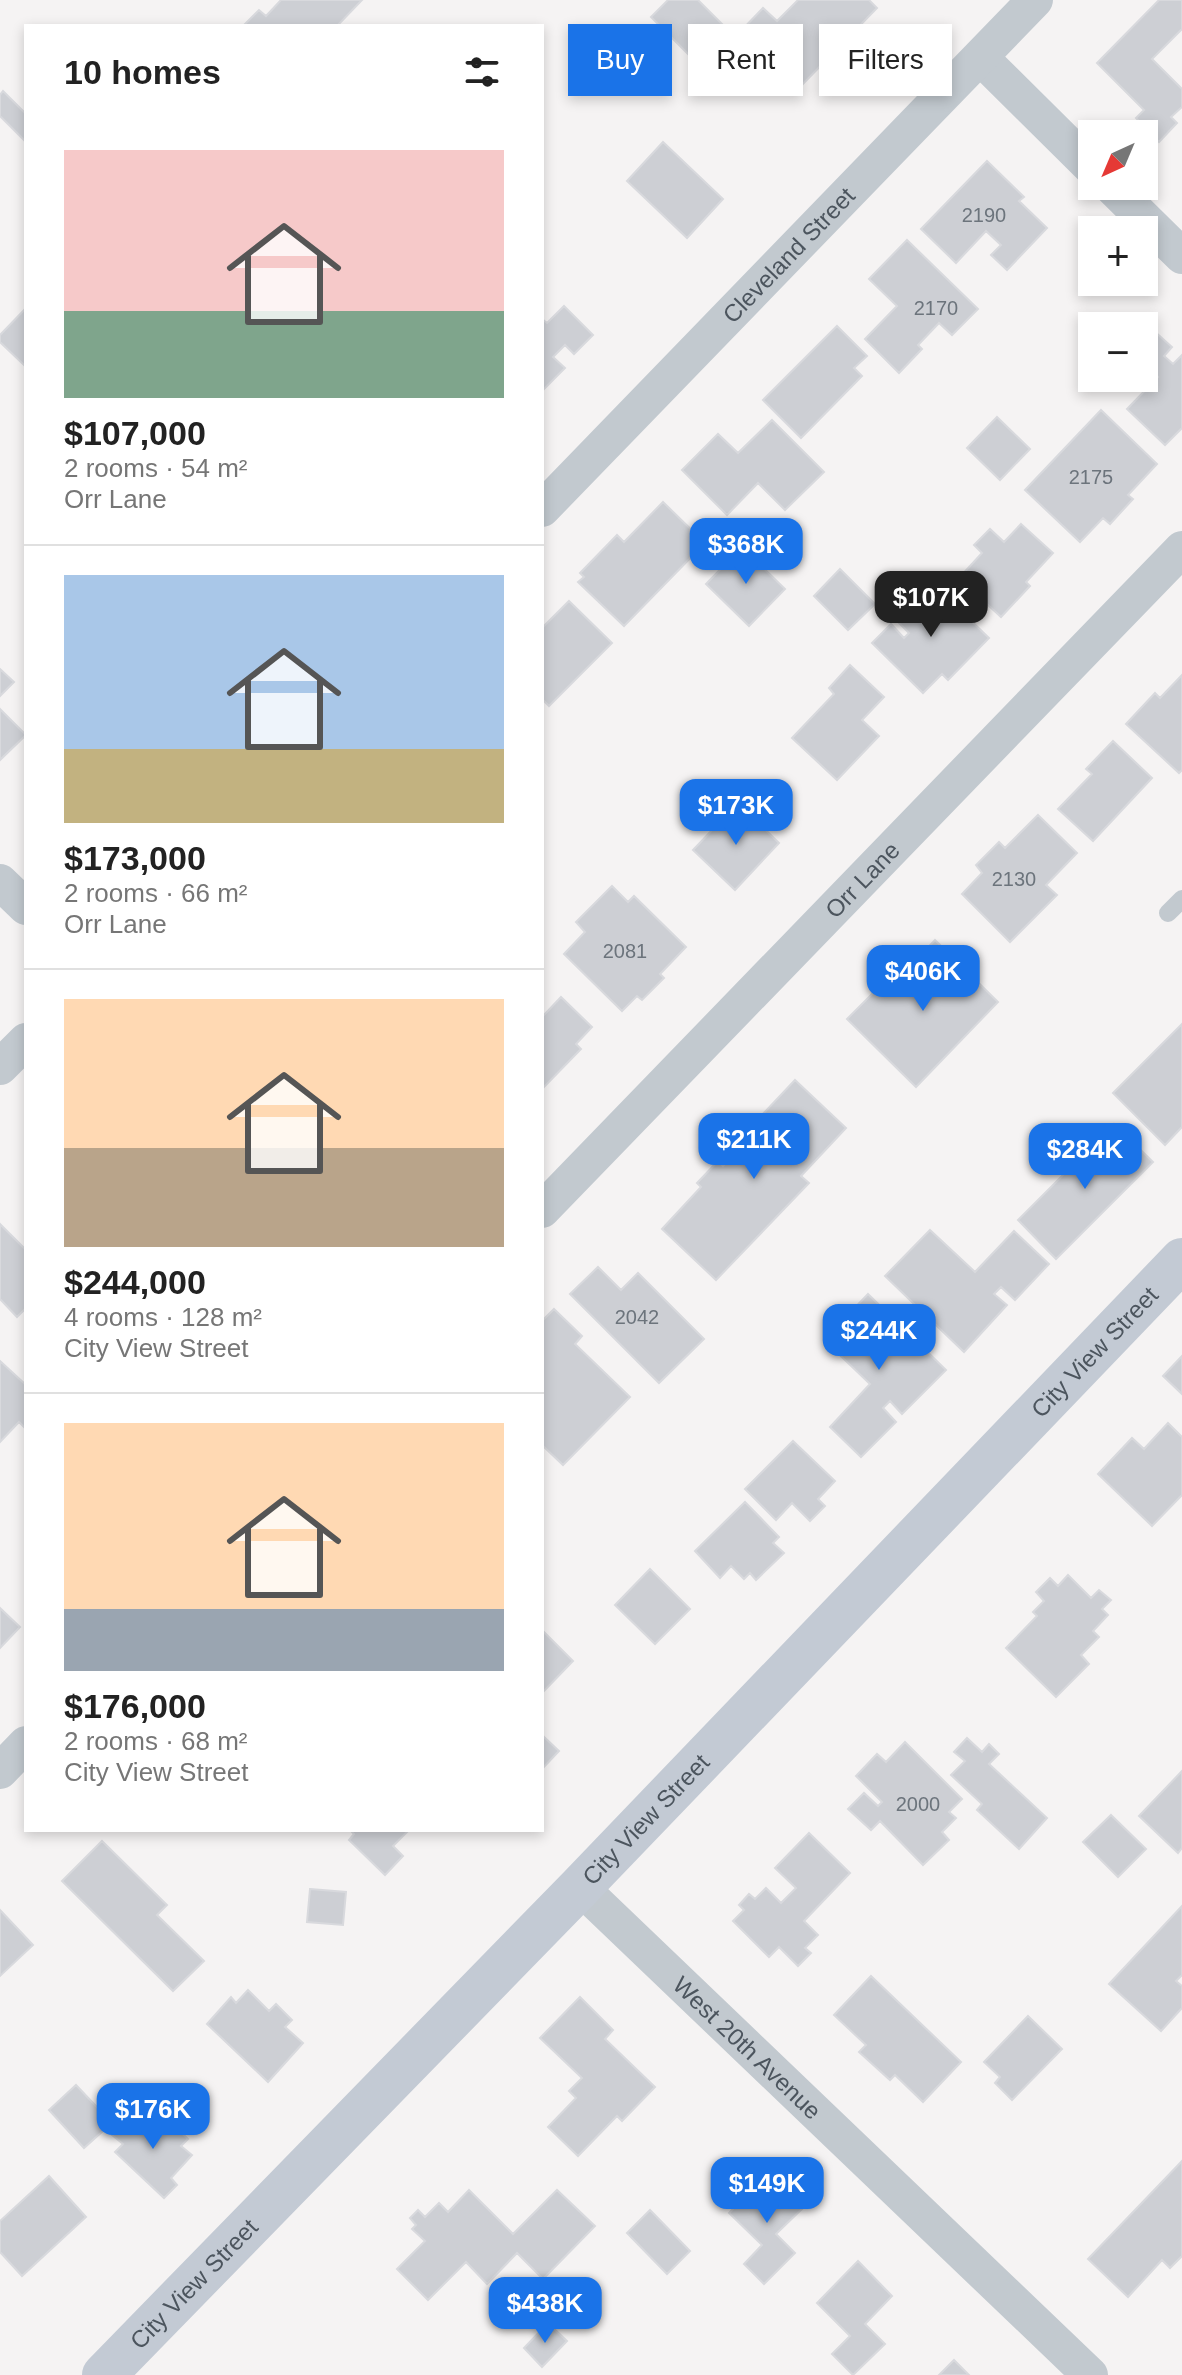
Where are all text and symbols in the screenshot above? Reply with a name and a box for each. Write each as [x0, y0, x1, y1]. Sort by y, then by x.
chip: Buy [568, 24, 672, 96]
chip: Rent [688, 24, 803, 96]
chip: Filters [819, 24, 952, 96]
icon: filters [460, 50, 504, 94]
text: 10 homes [64, 53, 221, 91]
north arrow [1078, 120, 1158, 200]
map controls [1078, 120, 1158, 392]
street label: Cleveland Street [717, 181, 860, 328]
icon: home [212, 202, 356, 346]
house number: 2190 [962, 204, 1006, 226]
button: + [1078, 216, 1158, 296]
house number: 2170 [914, 297, 958, 319]
button: − [1078, 312, 1158, 392]
text: $107,000 [64, 414, 206, 452]
text: 2 rooms · 54 m² [64, 453, 248, 483]
house number: 2175 [1069, 466, 1113, 488]
text: Orr Lane [64, 484, 167, 514]
pin: $368K [690, 518, 802, 586]
text: $368K [708, 529, 784, 559]
pin: $107K [875, 571, 987, 639]
text: $107K [893, 582, 969, 612]
icon: home [212, 627, 356, 771]
pin: $173K [680, 779, 792, 847]
text: $173K [698, 790, 774, 820]
street label: Orr Lane [819, 836, 905, 923]
text: $173,000 [64, 839, 206, 877]
house number: 2130 [992, 868, 1036, 890]
text: 2 rooms · 66 m² [64, 878, 248, 908]
text: Orr Lane [64, 909, 167, 939]
house number: 2081 [603, 940, 647, 962]
pin: $406K [867, 945, 979, 1013]
text: $406K [885, 956, 961, 986]
icon: home [212, 1051, 356, 1195]
pin: $211K [698, 1113, 810, 1181]
pin: $284K [1029, 1123, 1141, 1191]
text: $211K [716, 1124, 792, 1154]
text: $284K [1047, 1134, 1123, 1164]
text: $244,000 [64, 1263, 206, 1301]
street label: City View Street [1025, 1281, 1163, 1422]
text: 4 rooms · 128 m² [64, 1302, 262, 1332]
pin: $244K [823, 1304, 935, 1372]
house number: 2042 [615, 1306, 659, 1328]
text: $244K [841, 1315, 917, 1345]
text: City View Street [64, 1333, 248, 1363]
icon: home [212, 1475, 356, 1619]
text: $176,000 [64, 1687, 206, 1725]
text: 2 rooms · 68 m² [64, 1726, 248, 1756]
street label: City View Street [577, 1748, 714, 1890]
text: City View Street [64, 1757, 248, 1787]
house number: 2000 [896, 1793, 940, 1815]
street label: West 20th Avenue [668, 1971, 827, 2124]
pin: $176K [97, 2083, 209, 2151]
text: $176K [115, 2094, 191, 2124]
pin: $149K [711, 2157, 823, 2225]
text: $149K [729, 2168, 805, 2198]
street label: City View Street [124, 2213, 263, 2354]
pin: $438K [489, 2277, 601, 2345]
text: $438K [507, 2288, 583, 2318]

